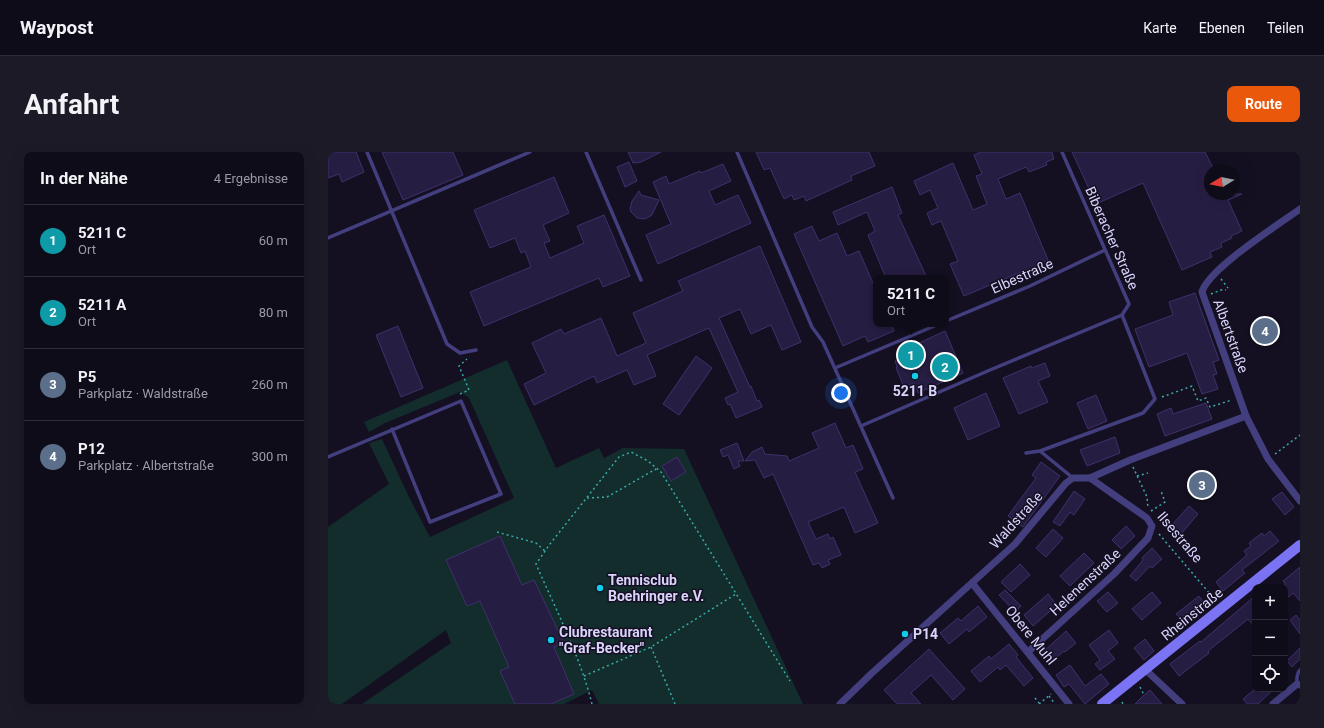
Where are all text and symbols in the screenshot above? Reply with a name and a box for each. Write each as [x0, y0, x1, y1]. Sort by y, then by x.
text: Waypost [20, 16, 94, 39]
text: Karte [1143, 20, 1177, 36]
text: Ebenen [1199, 20, 1245, 36]
text: Teilen [1267, 20, 1304, 36]
button: Route [1227, 86, 1300, 122]
text: Anfahrt [24, 88, 119, 121]
north arrow [1204, 164, 1240, 200]
text: In der Nähe [40, 168, 128, 188]
text: 4 Ergebnisse [214, 171, 288, 186]
street label: Biberacher Straße [1082, 184, 1142, 292]
text: 5211 C [78, 224, 126, 242]
text: 1 [49, 233, 57, 248]
text: 60 m [259, 233, 288, 248]
text: Ort [78, 242, 96, 257]
street label: Elbestraße [988, 255, 1056, 297]
popup [873, 275, 949, 327]
text: 5211 C [887, 285, 935, 303]
text: 5211 A [78, 296, 126, 314]
street label: Albertstraße [1210, 297, 1252, 375]
text: Ort [887, 303, 905, 318]
text: 2 [49, 305, 57, 320]
text: 80 m [259, 305, 288, 320]
text: Ort [78, 314, 96, 329]
pin: 4 [1252, 316, 1278, 346]
pin: 1 [898, 340, 924, 370]
pin: 2 [932, 352, 958, 382]
text: P5 [78, 368, 96, 386]
marker: 5211 B [910, 371, 920, 381]
text: 3 [49, 377, 57, 392]
text: 260 m [251, 377, 288, 392]
your location [831, 383, 851, 403]
place label: 5211 B [893, 383, 937, 399]
text: Parkplatz · Waldstraße [78, 386, 208, 401]
text: P12 [78, 440, 105, 458]
text: 4 [49, 449, 57, 464]
text: 300 m [251, 449, 288, 464]
text: Parkplatz · Albertstraße [78, 458, 214, 473]
pin: 3 [1189, 470, 1215, 500]
street label: Waldstraße [986, 488, 1046, 552]
street label: Ilsestraße [1154, 508, 1206, 566]
street label: Helenenstraße [1046, 545, 1124, 619]
place label: Tennisclub Boehringer e.V. [608, 572, 704, 604]
marker: Tennisclub Boehringer e.V. [595, 583, 605, 593]
street label: Rheinstraße [1158, 584, 1226, 644]
map controls [1252, 584, 1288, 692]
button: + [1252, 584, 1288, 620]
street label: Obere Muhl [1002, 602, 1060, 668]
button: − [1252, 620, 1288, 656]
place label: Clubrestaurant "Graf-Becker" [559, 624, 653, 656]
place label: P14 [913, 626, 938, 642]
marker: P14 [900, 629, 910, 639]
marker: Clubrestaurant "Graf-Becker" [546, 635, 556, 645]
button: locate [1252, 656, 1288, 692]

